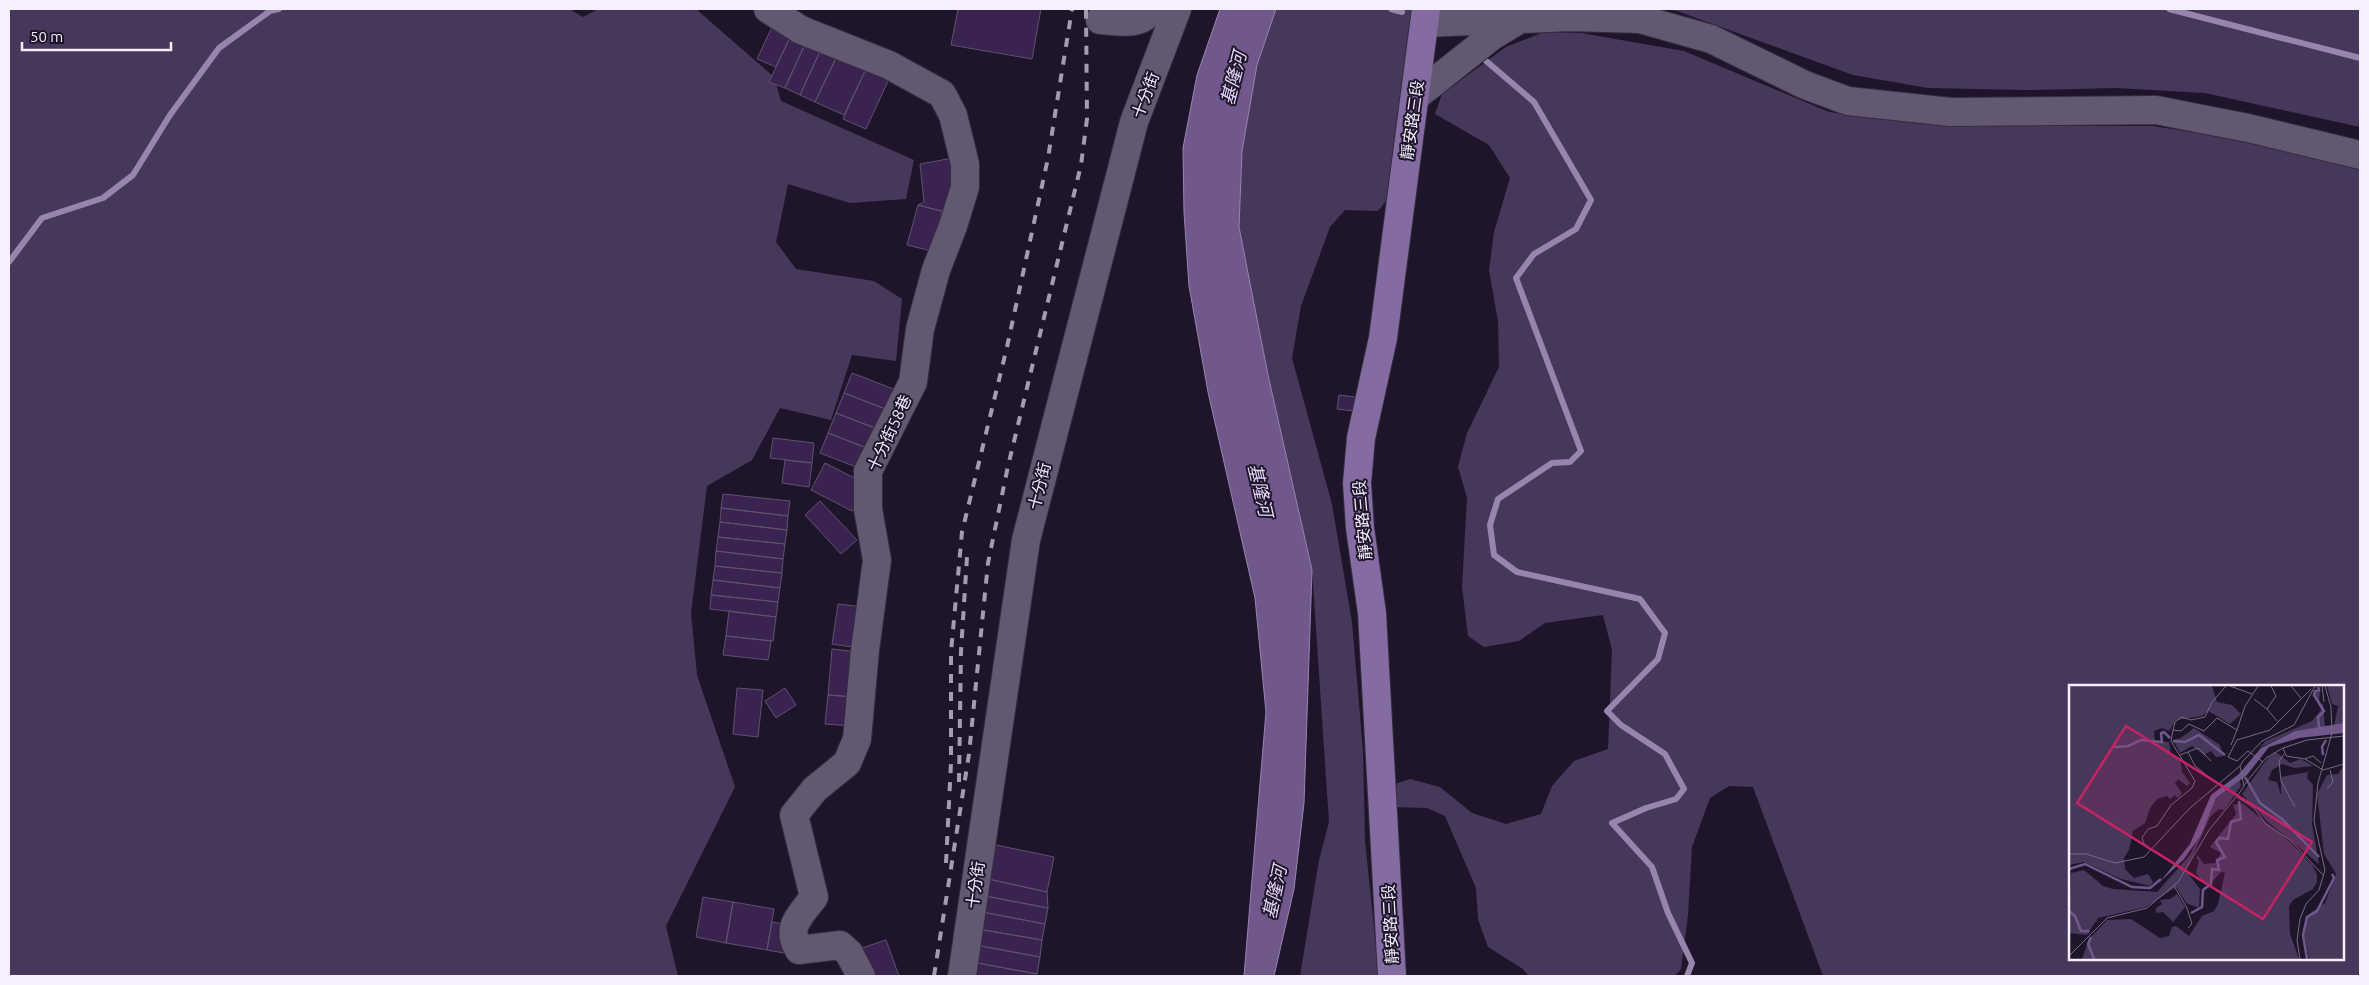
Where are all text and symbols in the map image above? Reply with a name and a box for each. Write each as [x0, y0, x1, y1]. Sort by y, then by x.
scale bar [22, 20, 171, 52]
text: 50 m [30, 28, 63, 45]
water label: 基隆河 [1217, 46, 1250, 107]
street label: 十分街 [1128, 69, 1162, 121]
street label: 靜安路三段 [1398, 79, 1426, 161]
street label: 十分街58巷 [864, 392, 914, 474]
street label: 十分街 [1024, 461, 1054, 511]
water label: 基隆河 [1245, 461, 1277, 521]
street label: 靜安路三段 [1350, 479, 1374, 561]
inset map [2069, 685, 2344, 960]
street label: 十分街 [963, 860, 987, 910]
water label: 基隆河 [1259, 861, 1290, 920]
street label: 靜安路三段 [1379, 884, 1401, 964]

